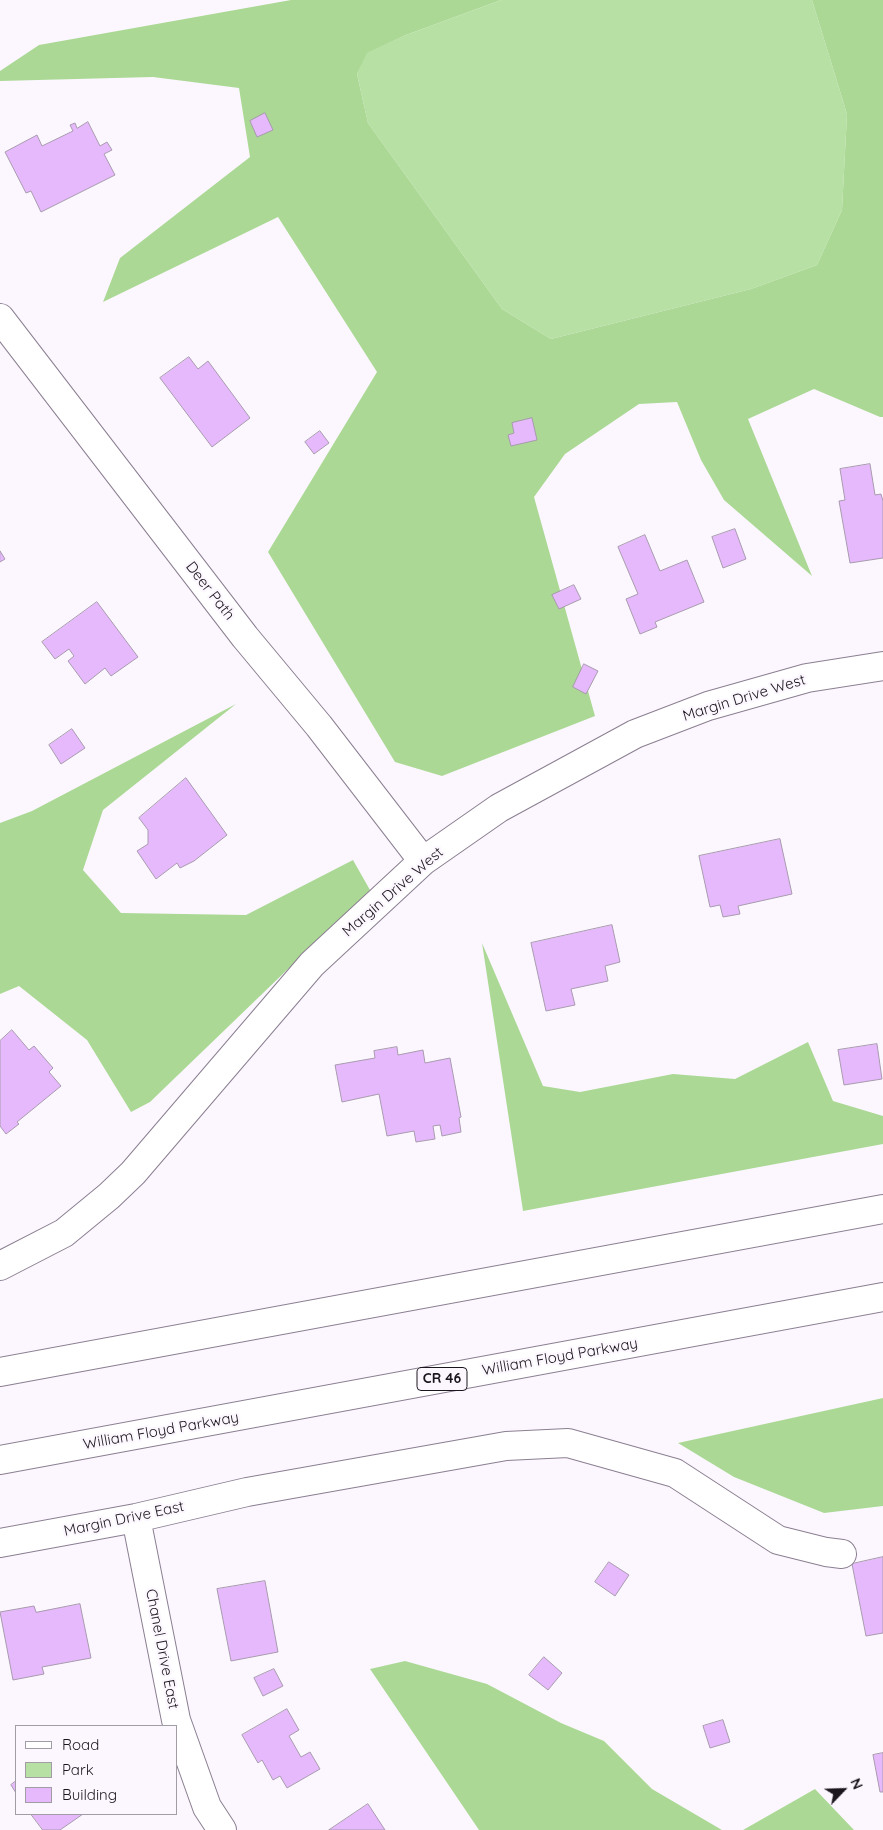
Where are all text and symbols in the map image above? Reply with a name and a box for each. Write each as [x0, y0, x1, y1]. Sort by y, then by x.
street label: Deer Path [182, 558, 238, 624]
street label: Margin Drive West [680, 671, 808, 725]
street label: Margin Drive West [339, 843, 447, 941]
street label: William Floyd Parkway [481, 1334, 639, 1380]
road number: CR 46 [417, 1368, 467, 1390]
street label: William Floyd Parkway [82, 1408, 240, 1454]
street label: Margin Drive East [62, 1497, 186, 1541]
street label: Chanel Drive East [142, 1587, 182, 1711]
legend [15, 1725, 178, 1815]
text: Road [62, 1735, 99, 1754]
text: Park [62, 1760, 94, 1779]
north arrow [818, 1765, 868, 1815]
text: N [846, 1776, 867, 1792]
text: Building [62, 1785, 117, 1804]

